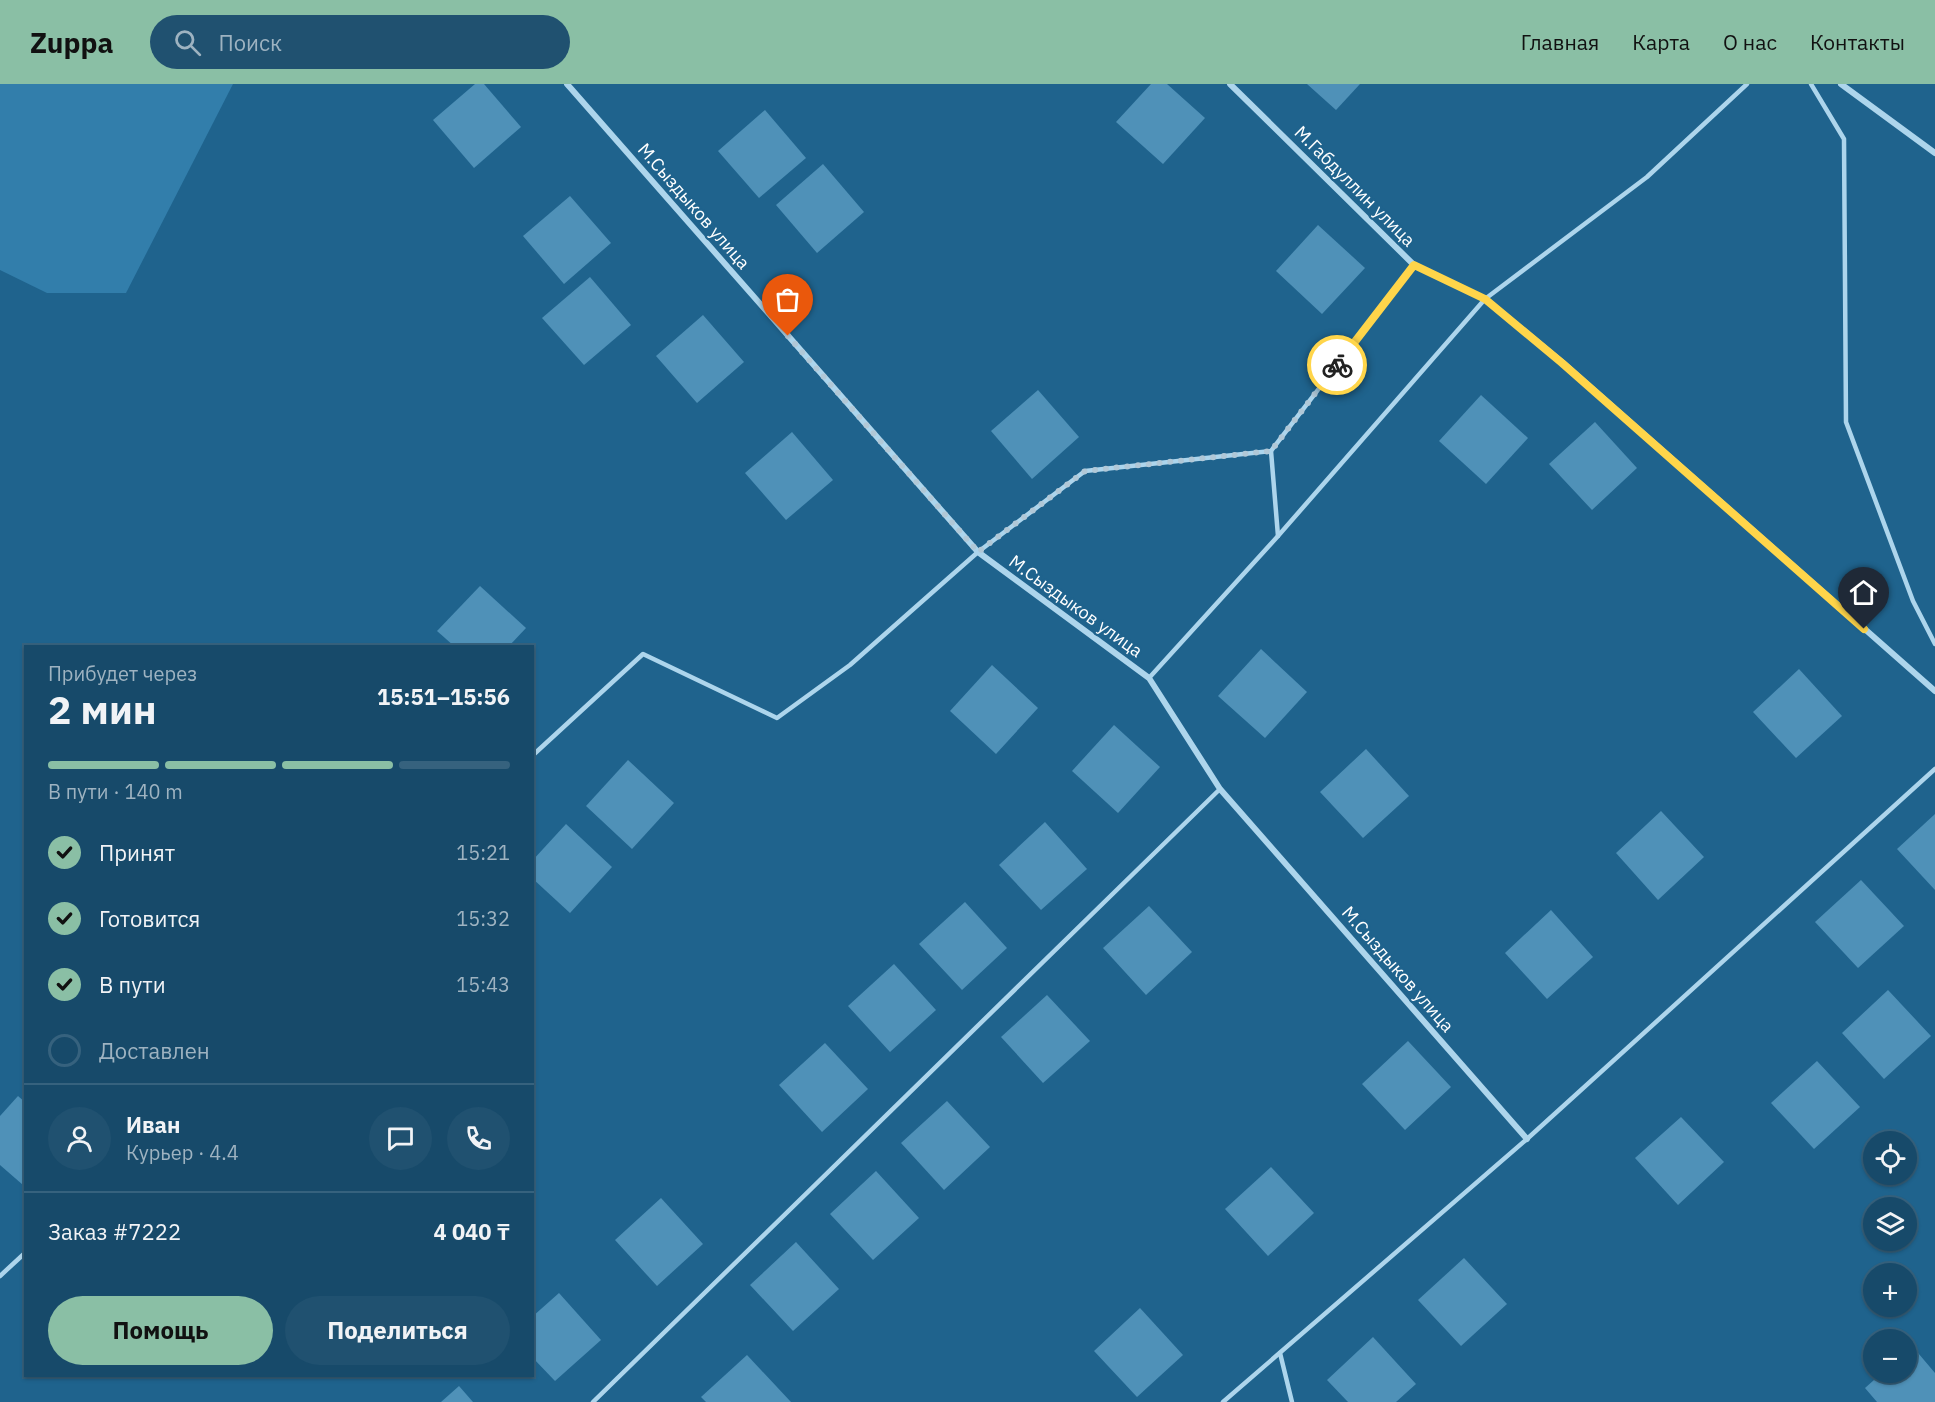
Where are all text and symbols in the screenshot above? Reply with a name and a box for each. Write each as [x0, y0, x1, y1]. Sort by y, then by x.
search box [150, 15, 570, 69]
text: Zuppa [30, 24, 114, 61]
icon: search [171, 26, 204, 59]
text: Поиск [219, 28, 282, 57]
text: Главная [1521, 28, 1599, 56]
text: Карта [1632, 28, 1690, 56]
text: О нас [1723, 28, 1777, 56]
text: Контакты [1810, 28, 1905, 56]
street label: М.Габдуллин улица [1290, 121, 1421, 252]
street label: М.Сыздыков улица [633, 138, 755, 274]
pin [762, 274, 813, 336]
icon: bag [771, 283, 804, 316]
courier [1307, 335, 1367, 395]
icon: bike [1321, 349, 1354, 382]
street label: М.Сыздыков улица [1005, 550, 1148, 662]
pin [1838, 567, 1889, 629]
icon: home [1847, 576, 1880, 609]
text: Прибудет через [48, 660, 197, 687]
text: 15:51–15:56 [377, 682, 510, 711]
text: 2 мин [48, 684, 157, 735]
text: В пути · 140 m [48, 778, 183, 805]
icon: check [48, 836, 81, 869]
text: Принят [99, 838, 175, 867]
text: 15:21 [456, 839, 510, 866]
street label: М.Сыздыков улица [1337, 901, 1459, 1037]
icon: check [48, 902, 81, 935]
text: Готовится [99, 904, 200, 933]
text: 15:32 [456, 905, 510, 932]
icon: check [48, 968, 81, 1001]
text: В пути [99, 970, 166, 999]
text: 15:43 [456, 971, 510, 998]
text: Доставлен [99, 1036, 210, 1065]
button: person [48, 1107, 111, 1170]
button: chat [369, 1107, 432, 1170]
button: phone [447, 1107, 510, 1170]
text: Иван [126, 1110, 181, 1139]
map controls [1863, 1131, 1917, 1383]
button: locate [1863, 1131, 1917, 1185]
text: Курьер · 4.4 [126, 1139, 239, 1166]
button: layers [1863, 1197, 1917, 1251]
text: Заказ #7222 [48, 1217, 181, 1246]
text: 4 040 ₸ [434, 1217, 510, 1246]
button: + [1863, 1263, 1917, 1317]
button: Помощь [48, 1296, 273, 1365]
button: Поделиться [285, 1296, 510, 1365]
button: − [1863, 1329, 1917, 1383]

